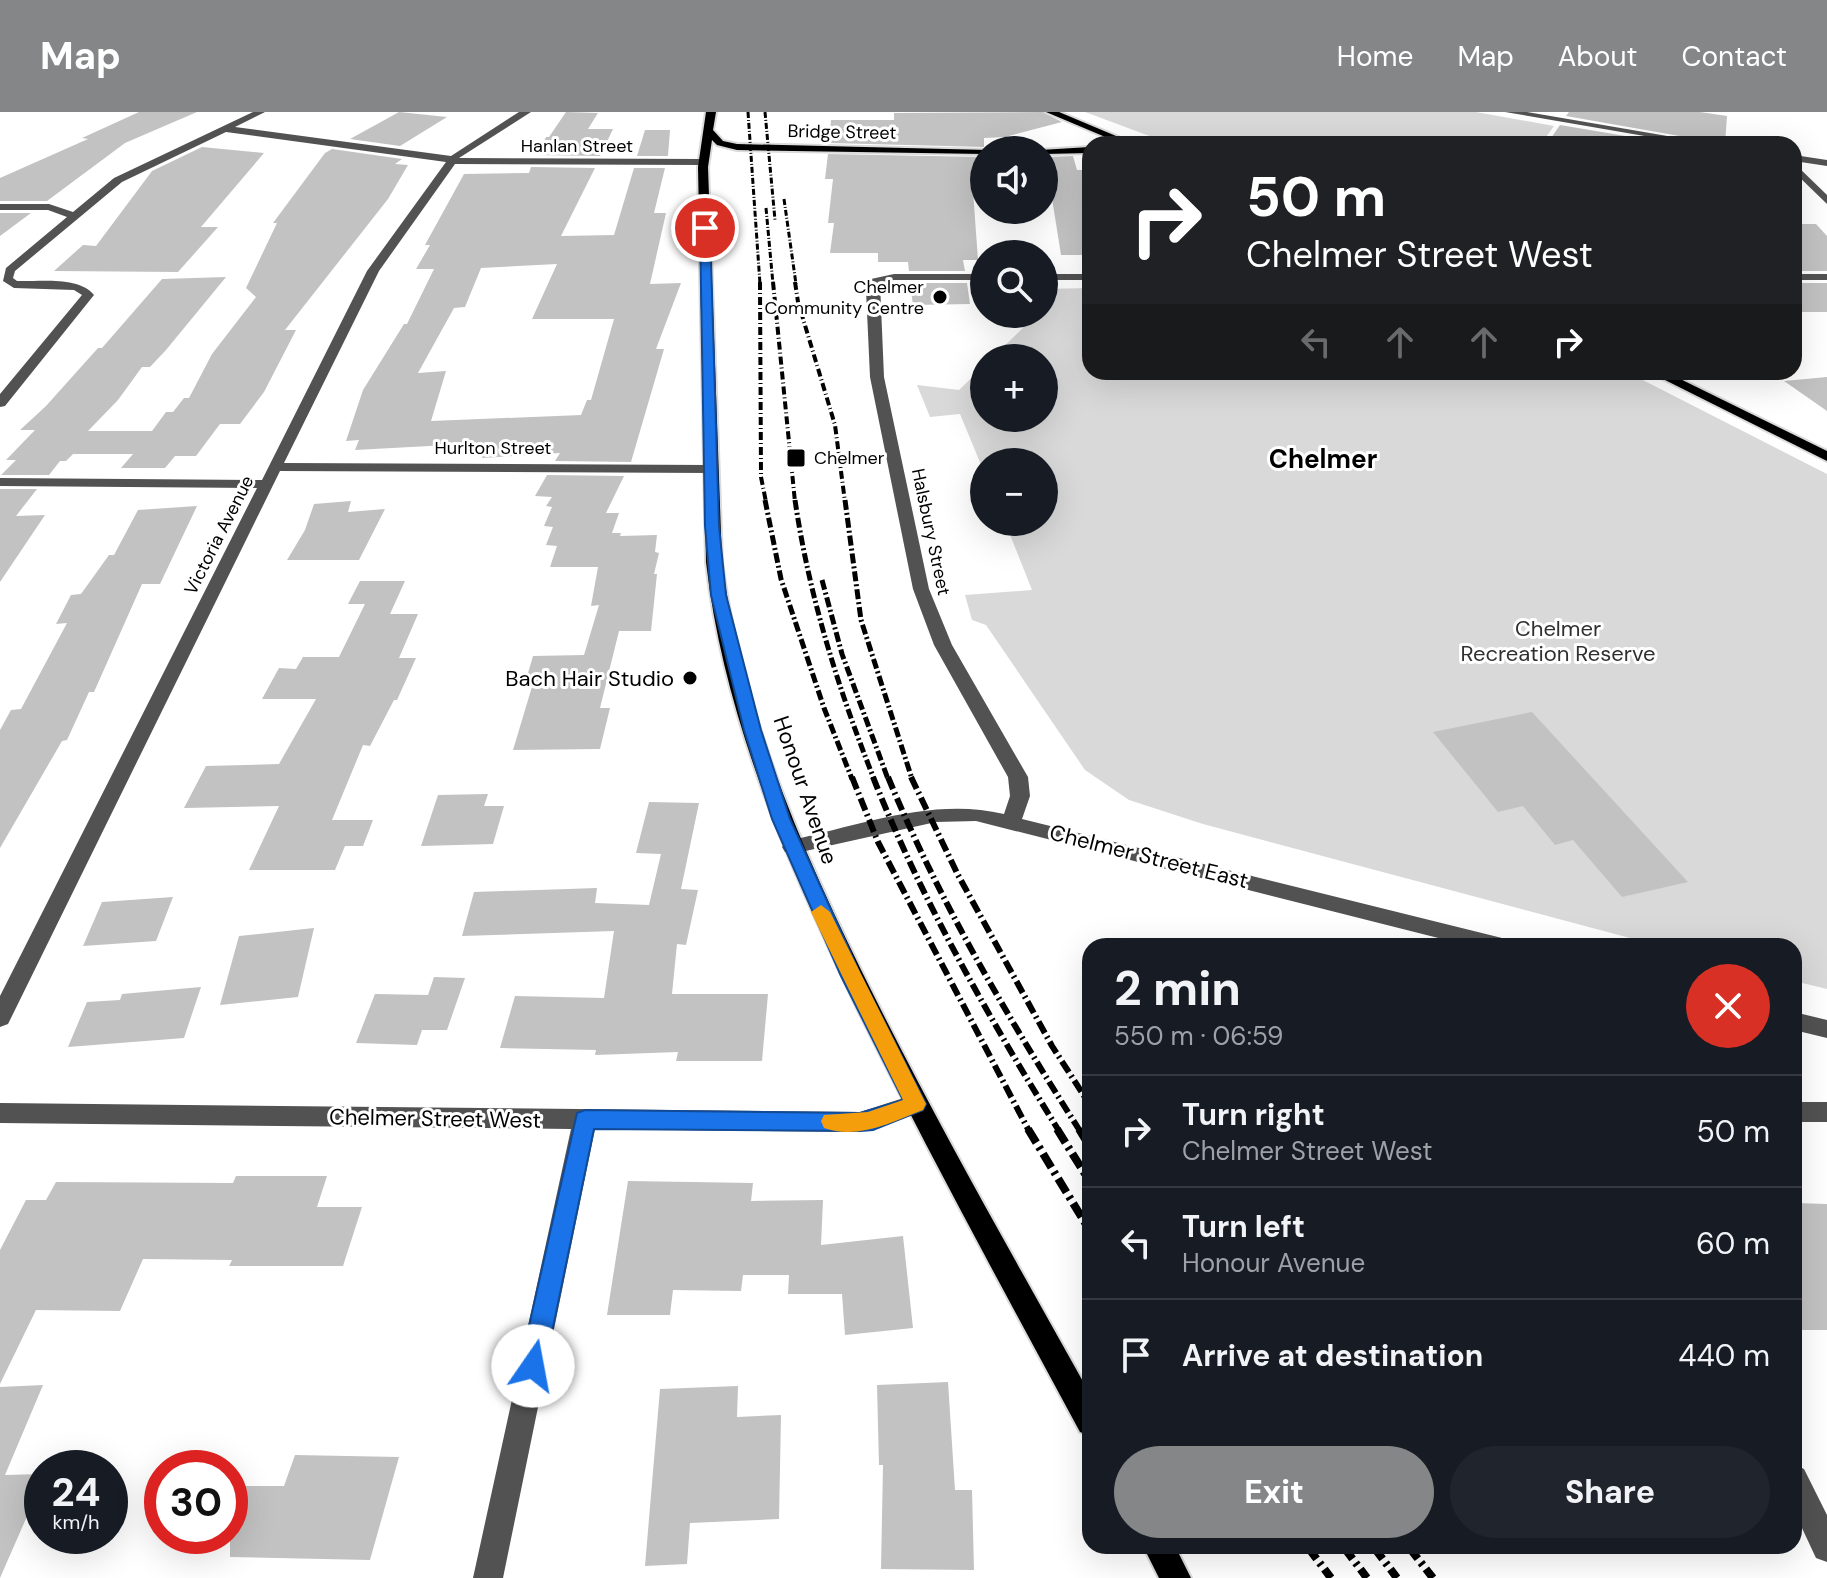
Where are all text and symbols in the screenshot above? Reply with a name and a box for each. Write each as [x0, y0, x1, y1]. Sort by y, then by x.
text: Map [40, 31, 121, 81]
text: Home [1337, 38, 1413, 75]
text: Map [1457, 38, 1514, 75]
text: About [1558, 38, 1637, 75]
text: Contact [1681, 38, 1787, 75]
street label: Bridge Street [787, 119, 897, 145]
street label: Hanlan Street [521, 134, 633, 158]
map controls [970, 136, 1058, 536]
button: sound [970, 136, 1058, 224]
text: 50 m [1246, 160, 1386, 233]
icon: right [1114, 168, 1218, 272]
pin [671, 194, 739, 262]
icon: arrive [683, 206, 727, 250]
text: Chelmer Street West [1246, 231, 1593, 278]
button: search [970, 240, 1058, 328]
place label: Chelmer Community Centre [764, 275, 924, 320]
marker: Chelmer Community Centre [931, 288, 949, 306]
icon: left [1294, 320, 1338, 364]
icon: ahead [1378, 320, 1422, 364]
icon: ahead [1462, 320, 1506, 364]
icon: right [1546, 320, 1590, 364]
button: + [970, 344, 1058, 432]
street label: Hurlton Street [435, 436, 551, 460]
district label: Chelmer [1269, 442, 1378, 476]
place label: Chelmer [814, 446, 885, 470]
marker: Chelmer [785, 447, 807, 469]
button: − [970, 448, 1058, 536]
street label: Halsbury Street [906, 466, 956, 598]
street label: Victoria Avenue [179, 471, 259, 599]
park label: Chelmer Recreation Reserve [1461, 614, 1655, 668]
place label: Bach Hair Studio [505, 664, 674, 693]
marker: Bach Hair Studio [681, 669, 699, 687]
street label: Honour Avenue [767, 712, 844, 868]
street label: Chelmer Street East [1047, 818, 1251, 895]
text: 2 min [1114, 957, 1241, 1020]
button: close [1686, 964, 1770, 1048]
text: 550 m · 06:59 [1114, 1019, 1283, 1053]
text: Turn right [1182, 1095, 1325, 1134]
street label: Chelmer Street West [329, 1102, 541, 1135]
icon: right [1114, 1109, 1158, 1153]
text: 50 m [1696, 1112, 1770, 1151]
text: Chelmer Street West [1182, 1134, 1433, 1168]
text: Turn left [1182, 1207, 1305, 1246]
icon: left [1114, 1221, 1158, 1265]
text: 60 m [1696, 1224, 1770, 1263]
text: Honour Avenue [1182, 1246, 1365, 1280]
position arrow [491, 1324, 575, 1408]
icon: arrive [1114, 1333, 1158, 1377]
text: Arrive at destination [1182, 1336, 1483, 1375]
text: 440 m [1678, 1336, 1770, 1375]
button: Exit [1114, 1446, 1434, 1538]
button: Share [1450, 1446, 1770, 1538]
speed limit sign: 30 [144, 1450, 248, 1554]
text: 24 [52, 1466, 100, 1518]
text: km/h [52, 1509, 100, 1535]

